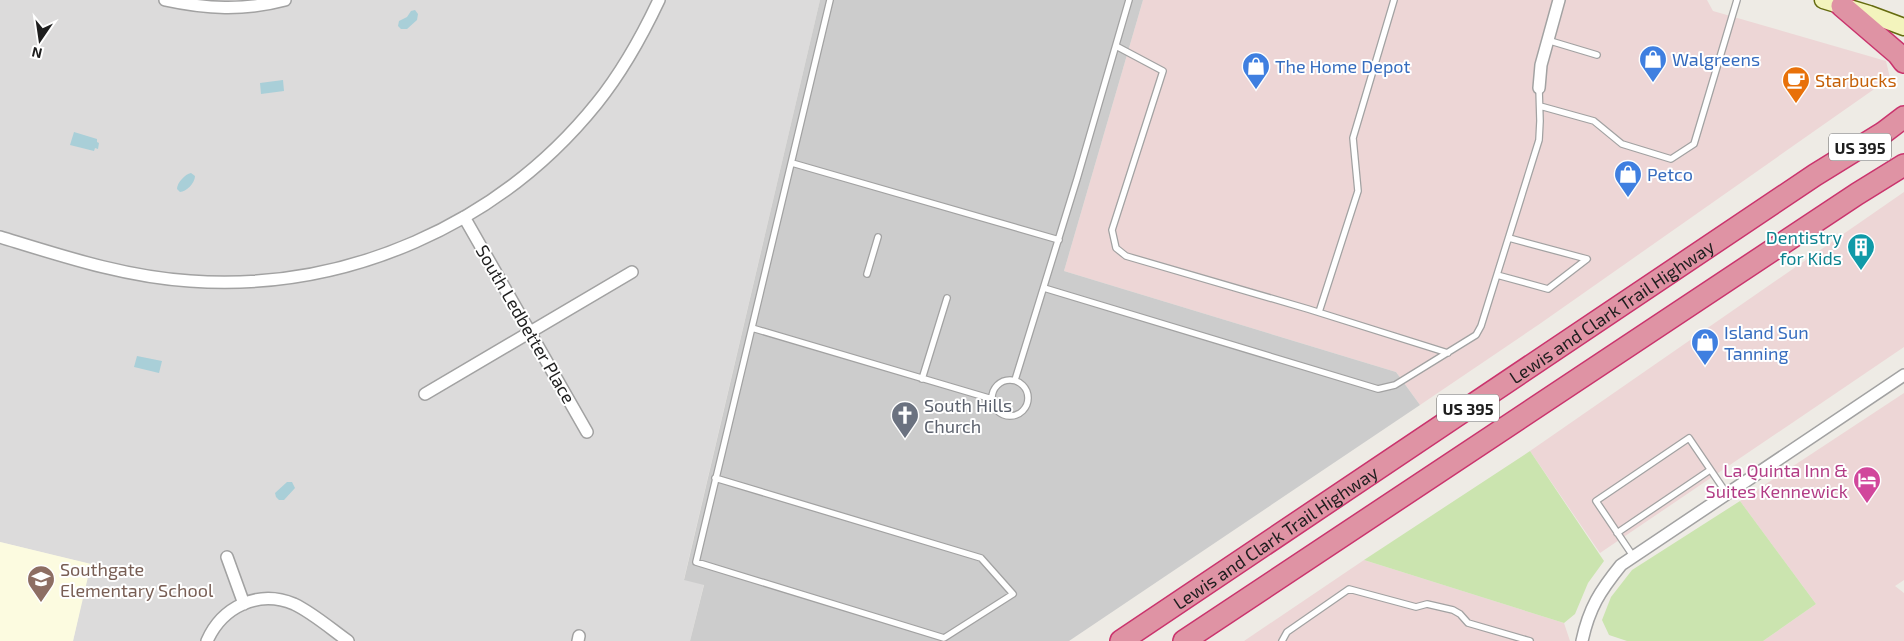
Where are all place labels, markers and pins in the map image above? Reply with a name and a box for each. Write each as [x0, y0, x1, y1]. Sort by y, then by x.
shop icon: Walgreens [1638, 44, 1668, 83]
place label: Walgreens [1672, 48, 1760, 70]
shop icon: The Home Depot [1241, 51, 1271, 90]
place label: The Home Depot [1275, 55, 1411, 77]
cafe icon: Starbucks [1781, 65, 1811, 104]
place label: Starbucks [1815, 69, 1897, 91]
shop icon: Petco [1613, 159, 1643, 198]
place label: Petco [1647, 163, 1693, 185]
place label: Dentistry for Kids [1766, 226, 1842, 269]
building icon: Dentistry for Kids [1846, 232, 1876, 271]
place label: Island Sun Tanning [1724, 321, 1809, 364]
shop icon: Island Sun Tanning [1690, 327, 1720, 366]
place label: South Hills Church [924, 394, 1012, 437]
church icon: South Hills Church [890, 400, 920, 439]
place label: La Quinta Inn & Suites Kennewick [1706, 459, 1848, 502]
hotel icon: La Quinta Inn & Suites Kennewick [1852, 465, 1882, 504]
place label: Southgate Elementary School [60, 558, 214, 601]
school or university icon: Southgate Elementary School [26, 564, 56, 603]

